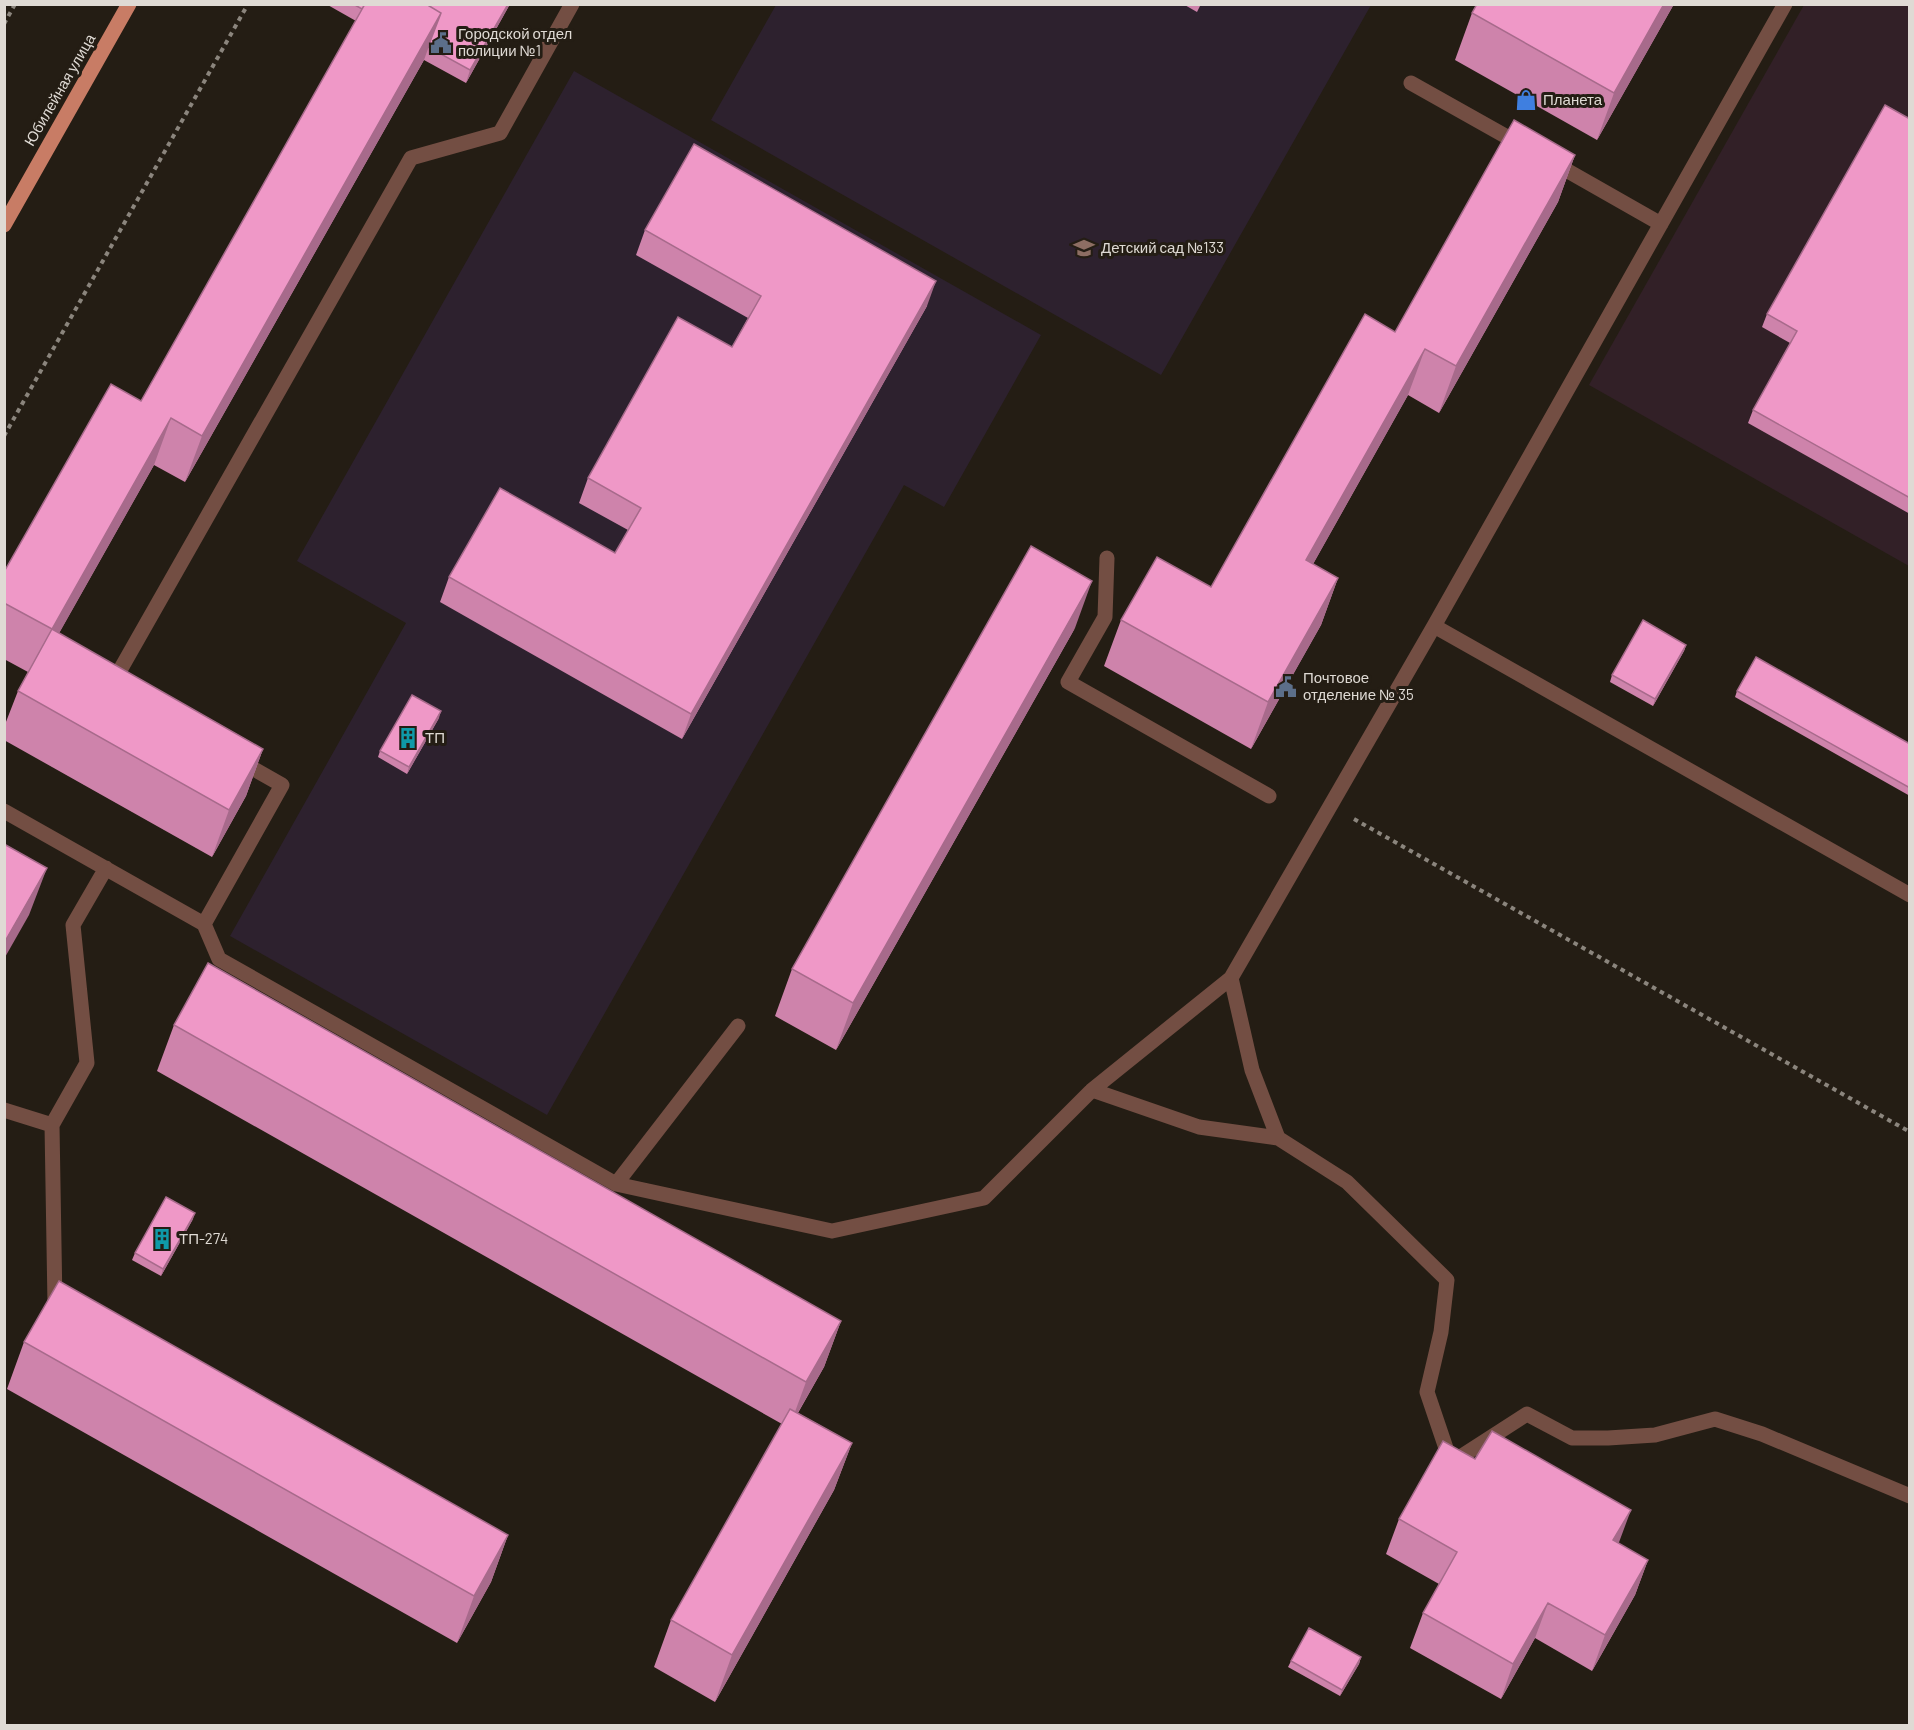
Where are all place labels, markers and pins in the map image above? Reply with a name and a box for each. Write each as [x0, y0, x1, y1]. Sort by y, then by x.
place label: Городской отдел полиции №1 [458, 24, 572, 59]
public building icon: Городской отдел полиции №1 [429, 31, 453, 55]
shop icon: Планета [1514, 88, 1538, 112]
place label: Планета [1543, 90, 1603, 108]
school or university icon: Детский сад №133 [1072, 236, 1096, 260]
place label: Детский сад №133 [1101, 238, 1224, 256]
place label: Почтовое отделение № 35 [1303, 668, 1414, 703]
public building icon: Почтовое отделение № 35 [1274, 675, 1298, 699]
building icon: ТП [396, 726, 420, 750]
place label: ТП [425, 728, 445, 746]
building icon: ТП-274 [150, 1227, 174, 1251]
place label: ТП-274 [179, 1229, 228, 1247]

